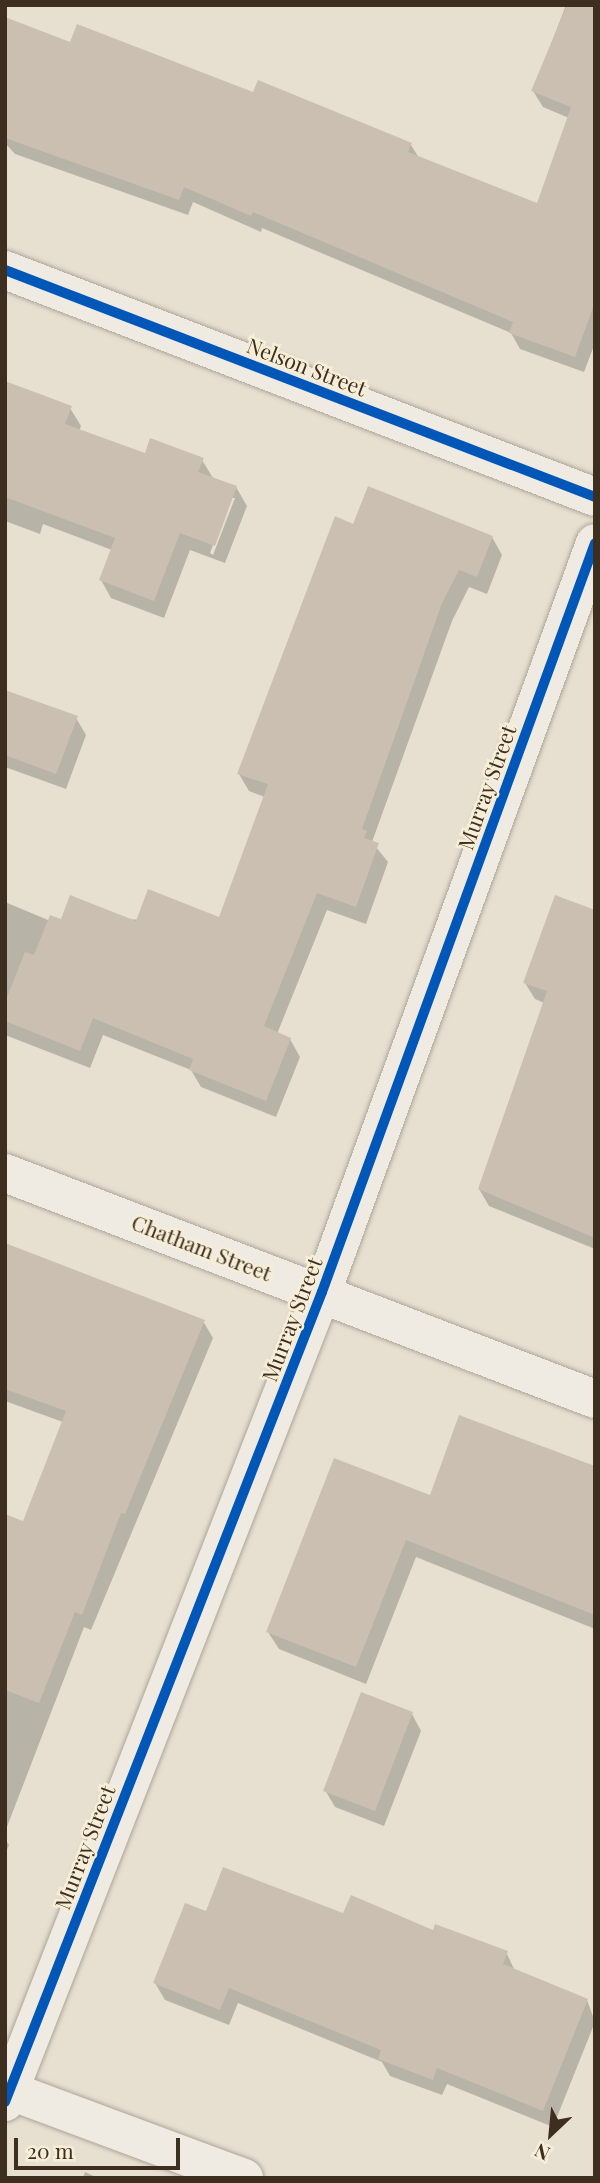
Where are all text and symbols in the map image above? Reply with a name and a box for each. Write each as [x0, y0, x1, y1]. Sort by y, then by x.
street label: Nelson Street [244, 332, 370, 400]
street label: Murray Street [452, 721, 520, 853]
street label: Chatham Street [129, 1209, 275, 1285]
street label: Murray Street [256, 1253, 326, 1385]
street label: Murray Street [49, 1781, 119, 1913]
north arrow [516, 2099, 586, 2169]
scale bar [18, 2124, 184, 2168]
text: 20 m [27, 2136, 74, 2164]
text: N [530, 2138, 554, 2168]

